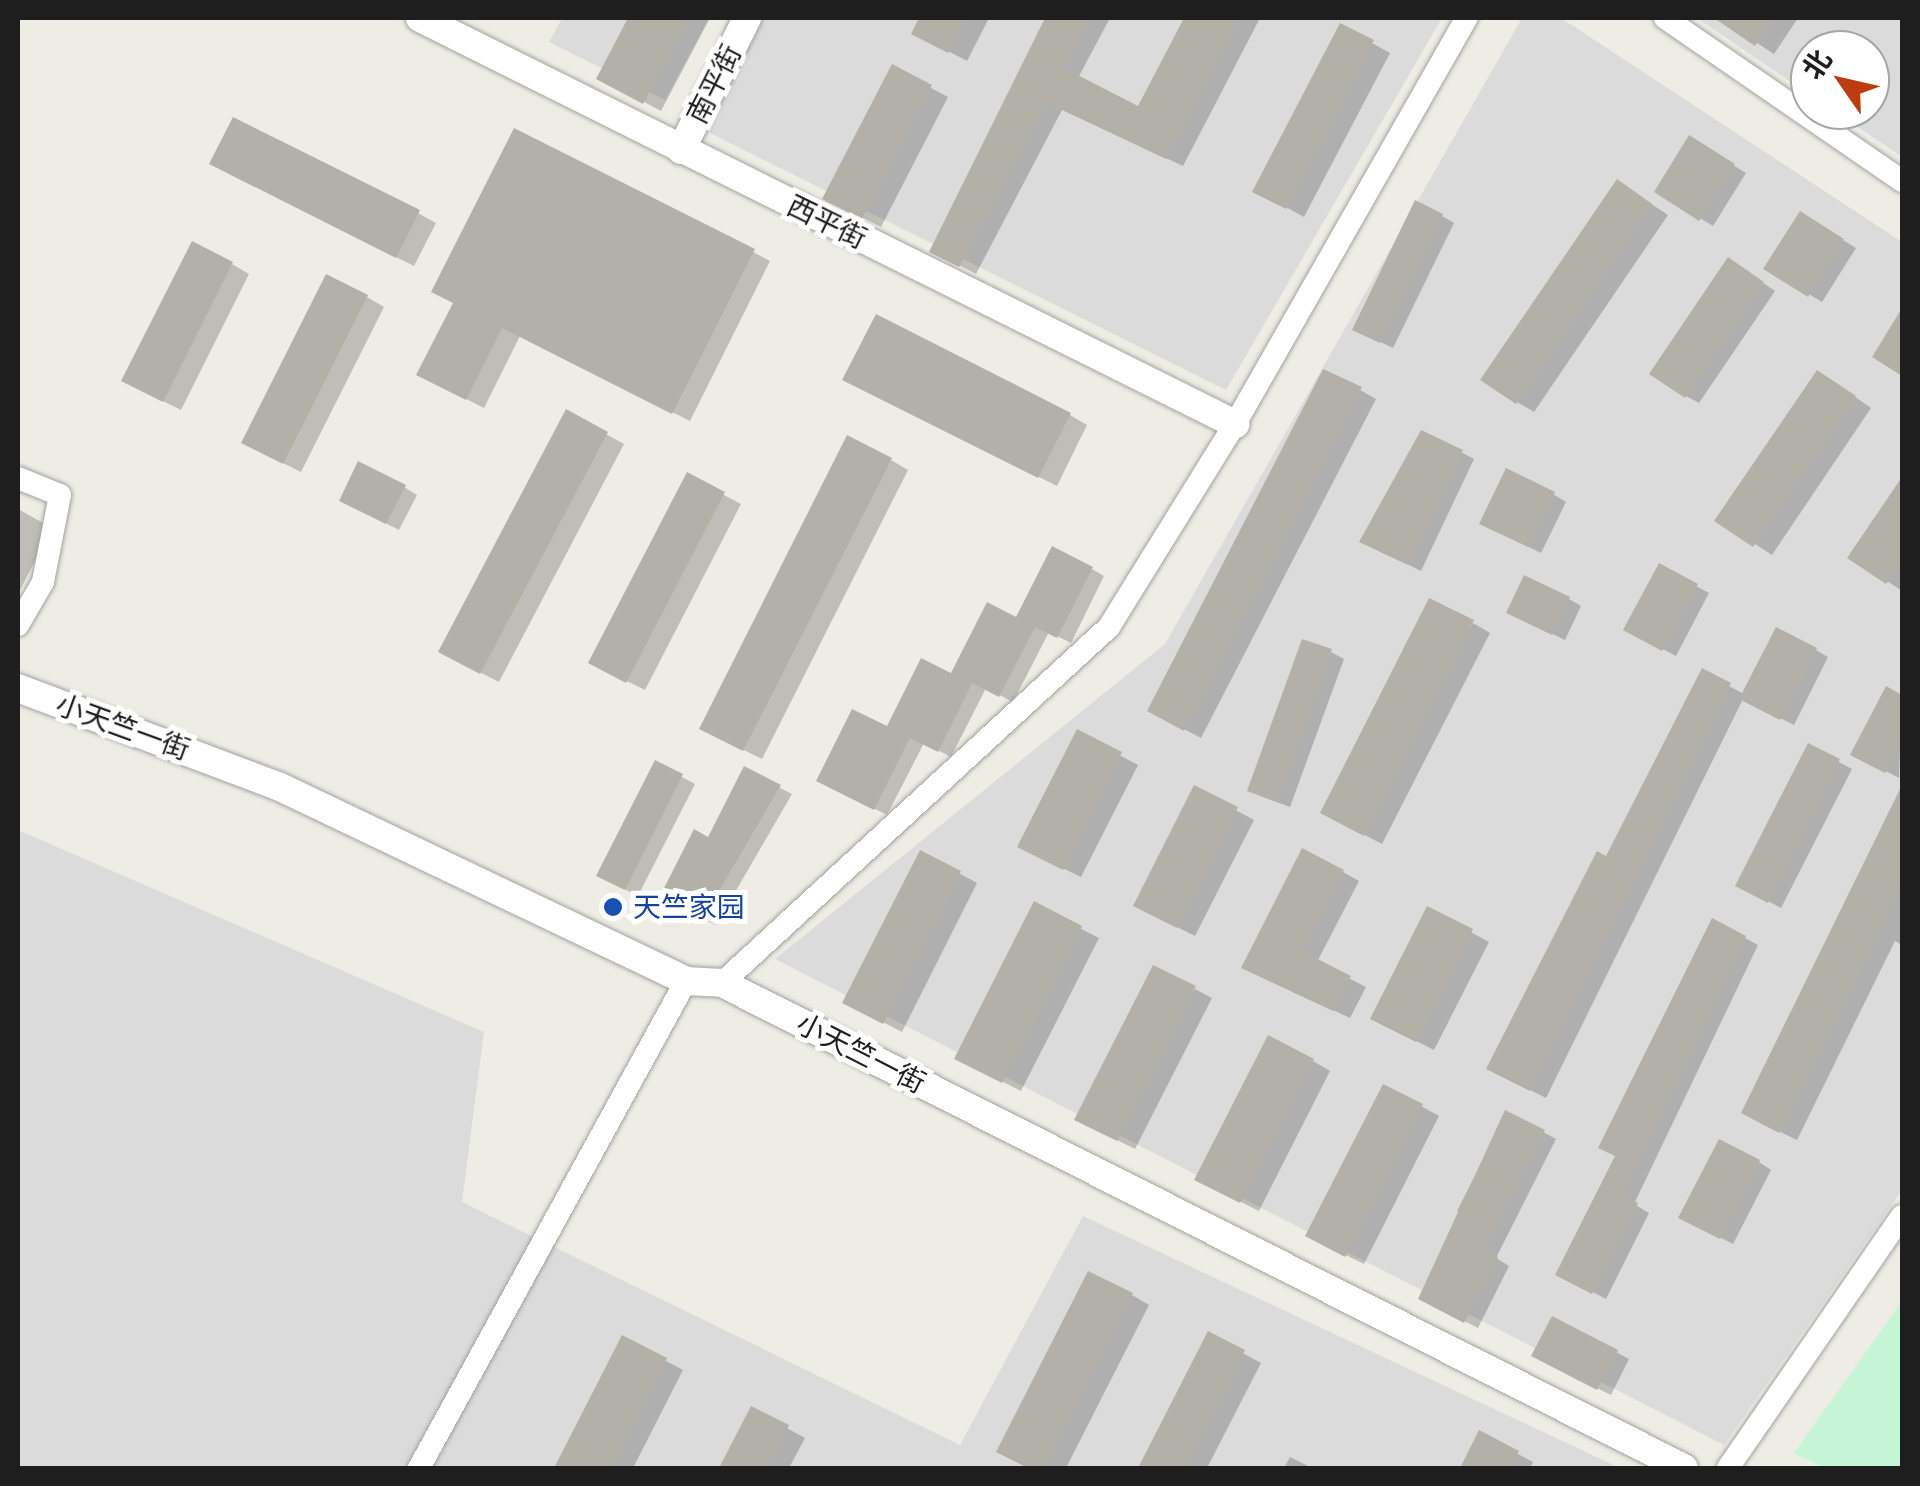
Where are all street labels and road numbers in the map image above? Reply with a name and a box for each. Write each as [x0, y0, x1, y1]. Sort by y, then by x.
street label: 南平街 [680, 39, 748, 129]
street label: 西平街 [782, 188, 872, 256]
street label: 小天竺一街 [51, 687, 195, 767]
street label: 小天竺一街 [791, 1006, 931, 1100]

